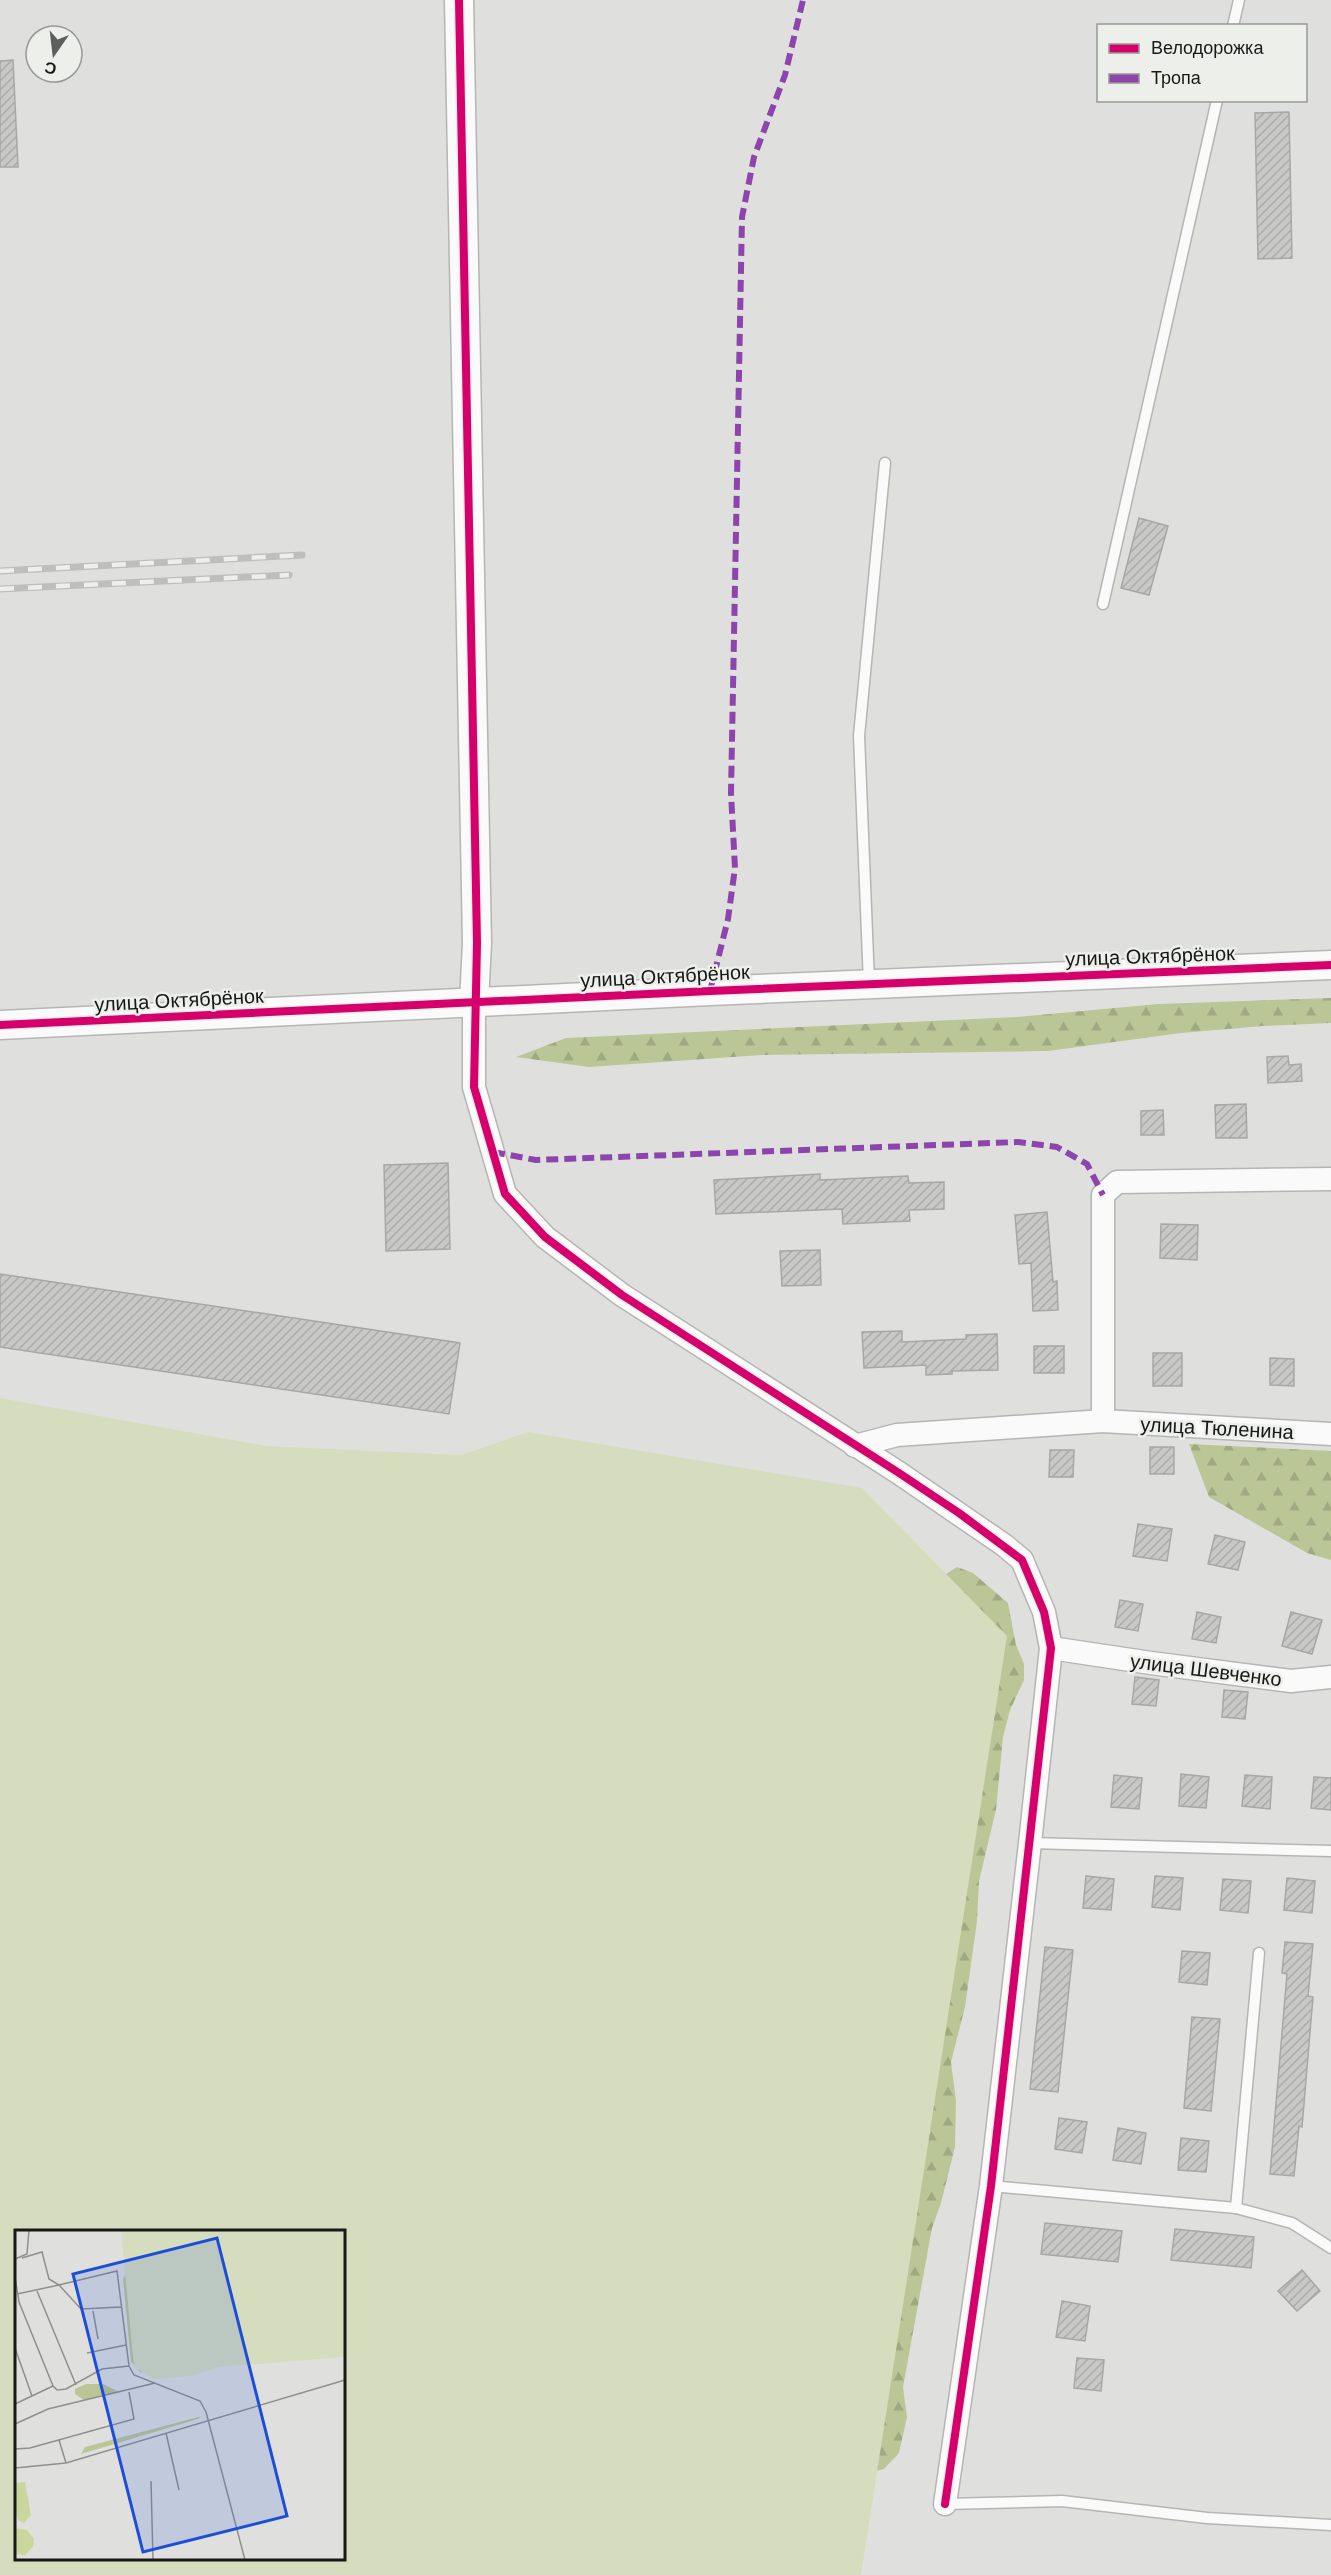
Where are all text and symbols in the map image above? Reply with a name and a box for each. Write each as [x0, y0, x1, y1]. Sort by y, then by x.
north arrow [24, 24, 84, 84]
legend [1097, 24, 1307, 102]
text: Велодорожка [1151, 38, 1264, 58]
text: С [42, 58, 58, 78]
text: Тропа [1151, 68, 1202, 88]
street label: улица Октябрёнок [1065, 942, 1235, 970]
street label: улица Октябрёнок [580, 961, 751, 991]
street label: улица Октябрёнок [94, 985, 265, 1015]
street label: улица Тюленина [1140, 1413, 1295, 1443]
street label: улица Шевченко [1129, 1650, 1283, 1690]
inset map [15, 2230, 345, 2560]

